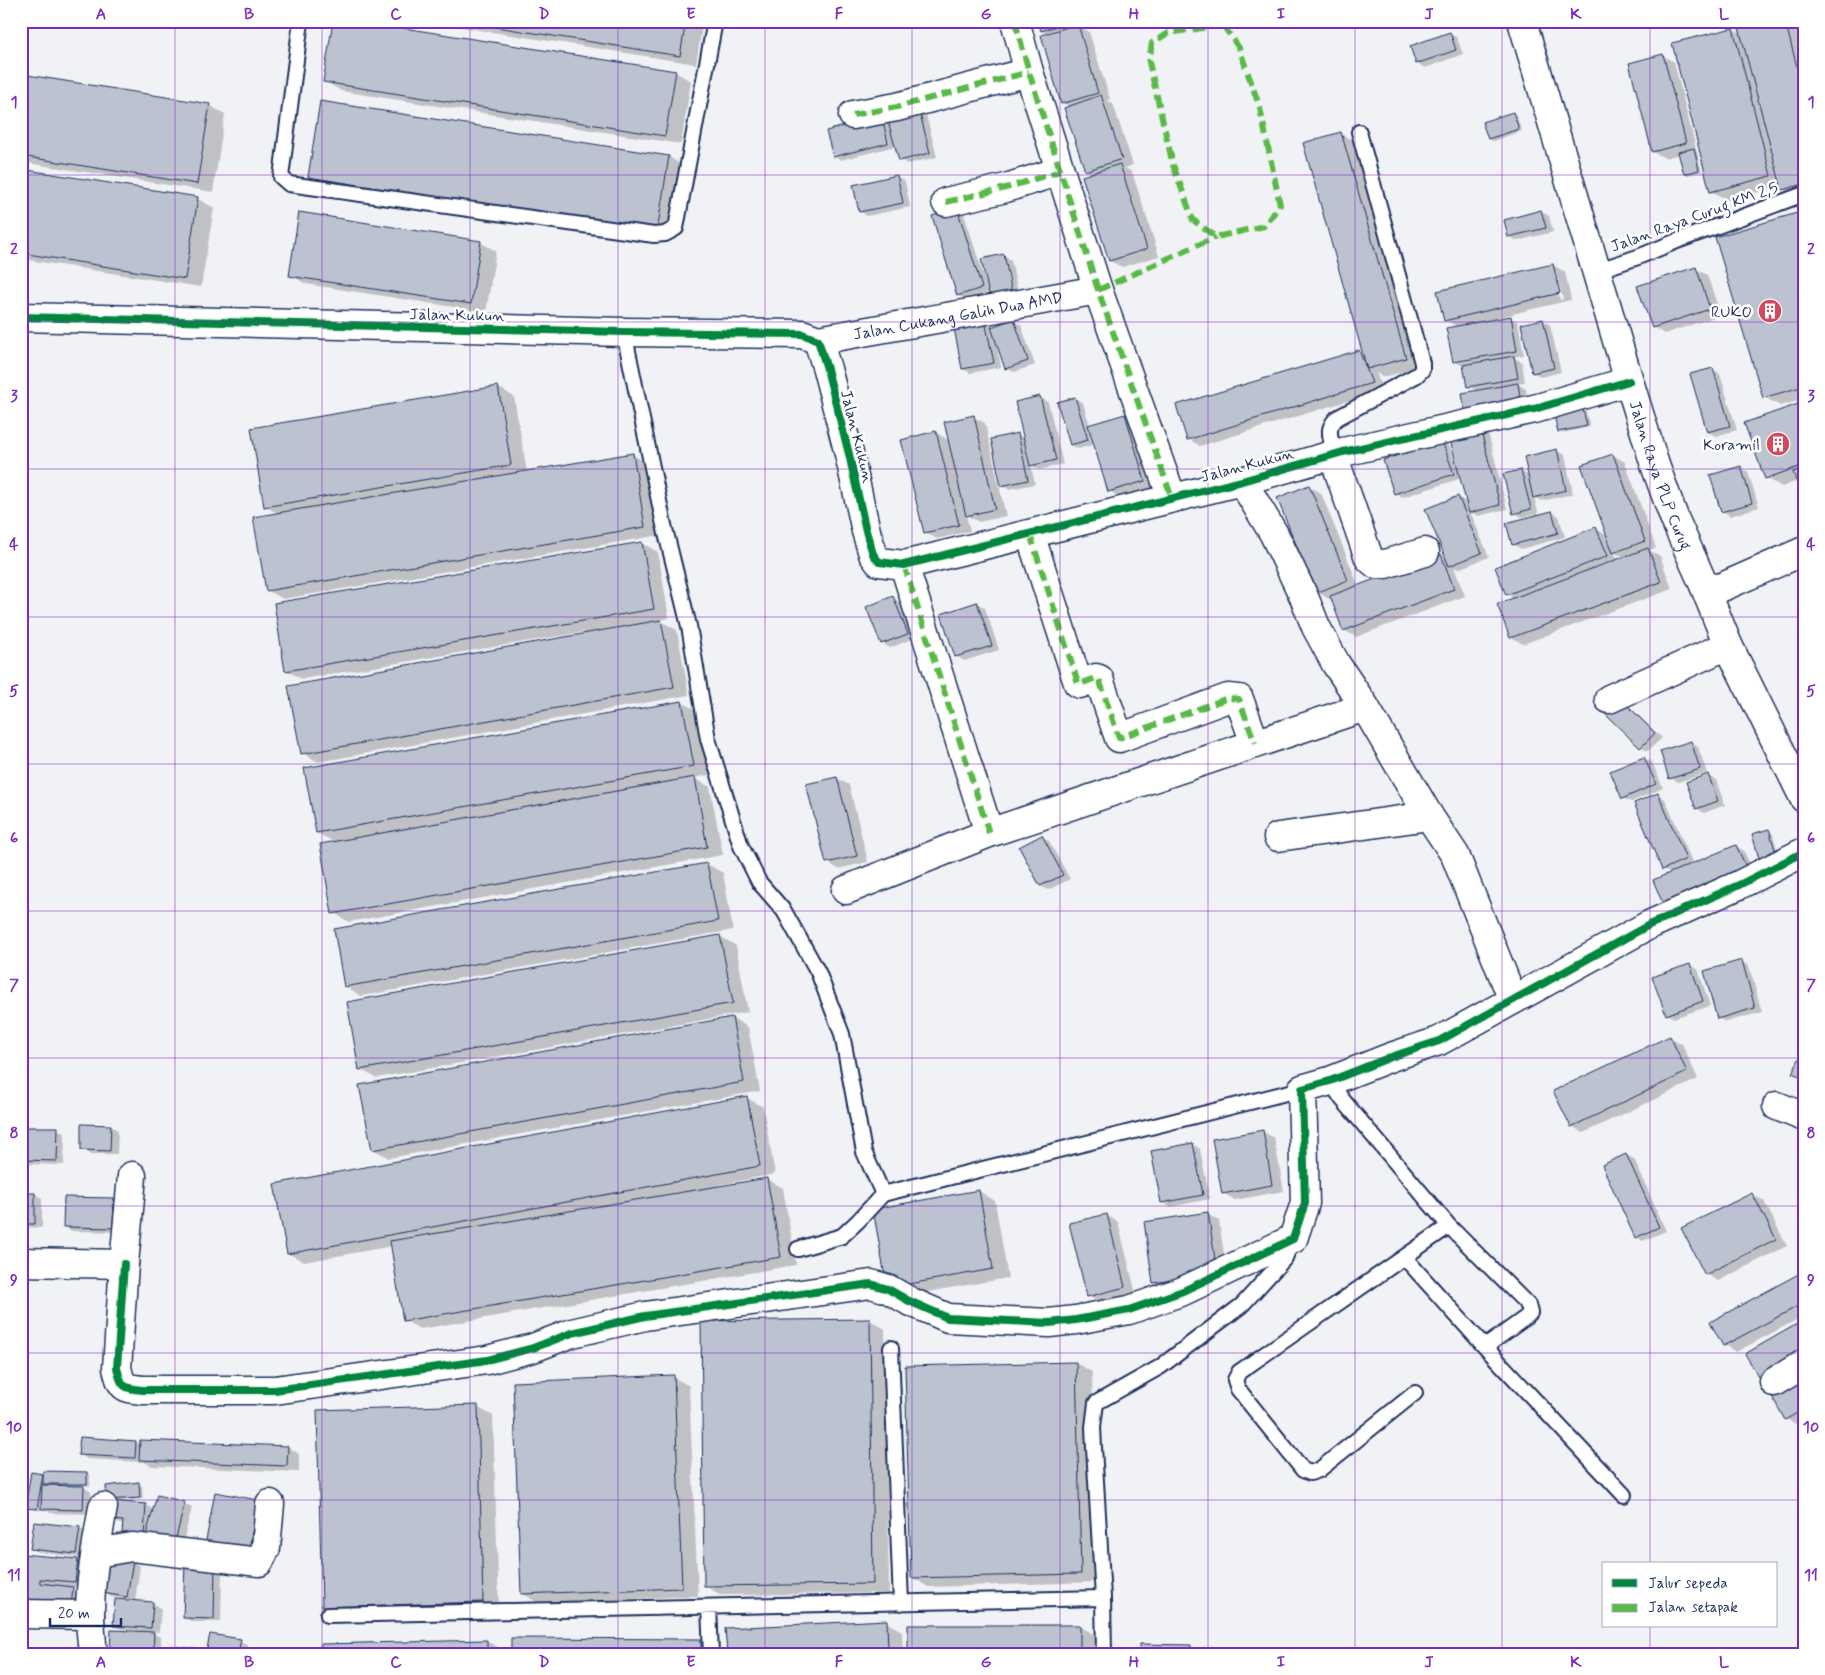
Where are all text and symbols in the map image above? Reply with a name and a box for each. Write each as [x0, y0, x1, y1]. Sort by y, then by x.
text: A [96, 4, 106, 25]
text: B [244, 4, 254, 25]
text: C [390, 4, 402, 25]
text: D [538, 4, 550, 25]
text: E [686, 4, 696, 25]
text: F [835, 4, 844, 25]
text: G [981, 4, 992, 25]
text: H [1129, 4, 1140, 25]
text: I [1277, 4, 1286, 25]
text: J [1424, 4, 1434, 25]
text: K [1570, 4, 1582, 25]
text: L [1719, 4, 1730, 25]
text: 1 [10, 92, 18, 113]
text: 1 [1807, 92, 1815, 113]
street label: Jalan Raya Curug KM 2,5 [1608, 177, 1781, 258]
text: 2 [10, 239, 18, 260]
text: 2 [1807, 239, 1815, 260]
street label: Jalan Cukang Galih Dua AMD [852, 288, 1064, 346]
building icon: RUKO [1757, 298, 1783, 324]
place label: RUKO [1711, 302, 1752, 323]
street label: Jalan Kukun [409, 304, 505, 327]
text: 3 [10, 386, 18, 407]
text: 3 [1807, 386, 1815, 407]
street label: Jalan Kukun [835, 388, 878, 486]
street label: Jalan Raya PLP Curug [1624, 398, 1696, 554]
building icon: Koramil [1765, 431, 1791, 457]
place label: Koramil [1703, 435, 1760, 456]
street label: Jalan Kukun [1199, 443, 1297, 488]
text: 4 [9, 534, 19, 555]
text: 4 [1806, 534, 1816, 555]
text: 5 [9, 681, 19, 702]
text: 5 [1806, 681, 1816, 702]
text: 6 [10, 828, 18, 849]
text: 6 [1807, 828, 1815, 849]
text: 7 [9, 975, 19, 996]
text: 7 [1806, 975, 1816, 996]
text: 8 [9, 1123, 19, 1144]
text: 8 [1806, 1123, 1816, 1144]
text: 9 [10, 1270, 18, 1291]
text: 9 [1807, 1270, 1815, 1291]
text: 10 [6, 1417, 22, 1438]
text: 10 [1803, 1417, 1819, 1438]
legend [1602, 1562, 1778, 1628]
text: 11 [7, 1565, 21, 1586]
text: 11 [1804, 1565, 1818, 1586]
text: Jalur sepeda [1648, 1574, 1728, 1594]
scale bar [50, 1595, 121, 1627]
text: Jalan setapak [1648, 1598, 1738, 1618]
text: 20 m [58, 1604, 90, 1624]
text: A [96, 1652, 106, 1673]
text: B [244, 1652, 254, 1673]
text: C [390, 1652, 402, 1673]
text: D [538, 1652, 550, 1673]
text: E [686, 1652, 696, 1673]
text: F [835, 1652, 844, 1673]
text: G [981, 1652, 992, 1673]
text: H [1129, 1652, 1140, 1673]
text: I [1277, 1652, 1286, 1673]
text: J [1424, 1652, 1434, 1673]
text: K [1570, 1652, 1582, 1673]
text: L [1719, 1652, 1730, 1673]

